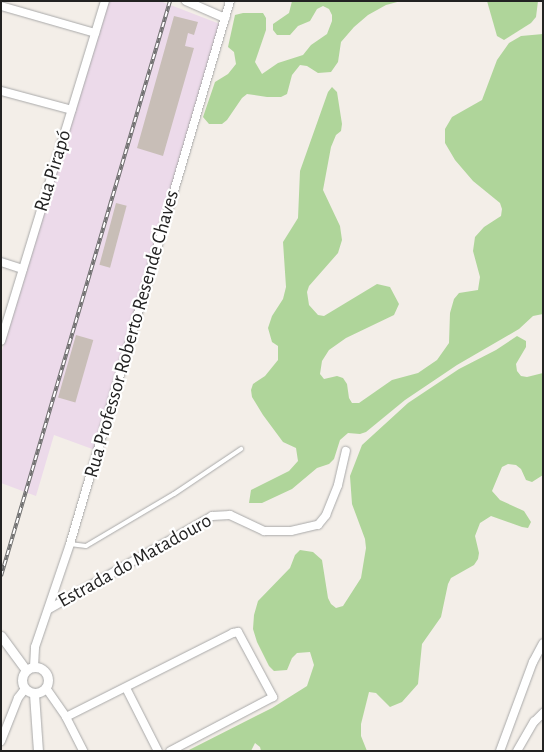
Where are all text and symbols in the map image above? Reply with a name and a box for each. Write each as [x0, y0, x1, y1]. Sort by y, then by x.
street label: Rua Pirapó [29, 127, 77, 215]
street label: Rua Professor Roberto Resende Chaves [79, 188, 185, 480]
street label: Estrada do Matadouro [54, 509, 216, 613]

